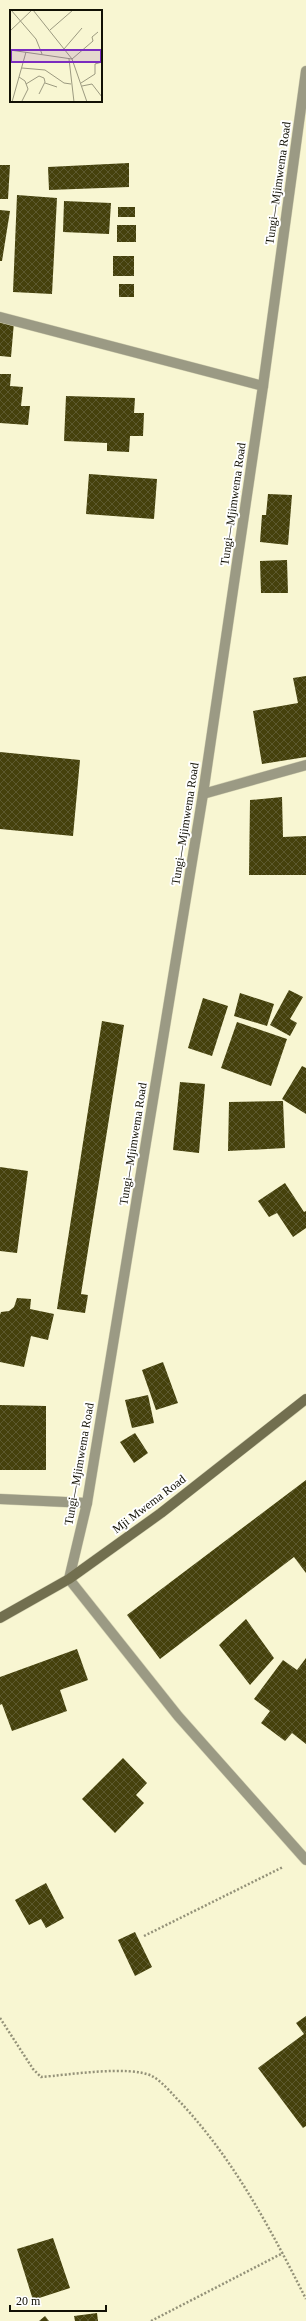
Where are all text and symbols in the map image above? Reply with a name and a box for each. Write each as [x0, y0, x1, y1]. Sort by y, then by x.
inset map [10, 10, 102, 102]
street label: Tungi—Mjimwema Road [262, 121, 294, 245]
street label: Tungi—Mjimwema Road [217, 442, 249, 566]
street label: Tungi—Mjimwema Road [168, 762, 202, 886]
street label: Tungi—Mjimwema Road [116, 1082, 150, 1206]
street label: Tungi—Mjimwema Road [61, 1402, 97, 1526]
street label: Mji Mwema Road [110, 1472, 188, 1536]
scale bar [10, 2287, 106, 2313]
text: 20 m [16, 2294, 41, 2308]

